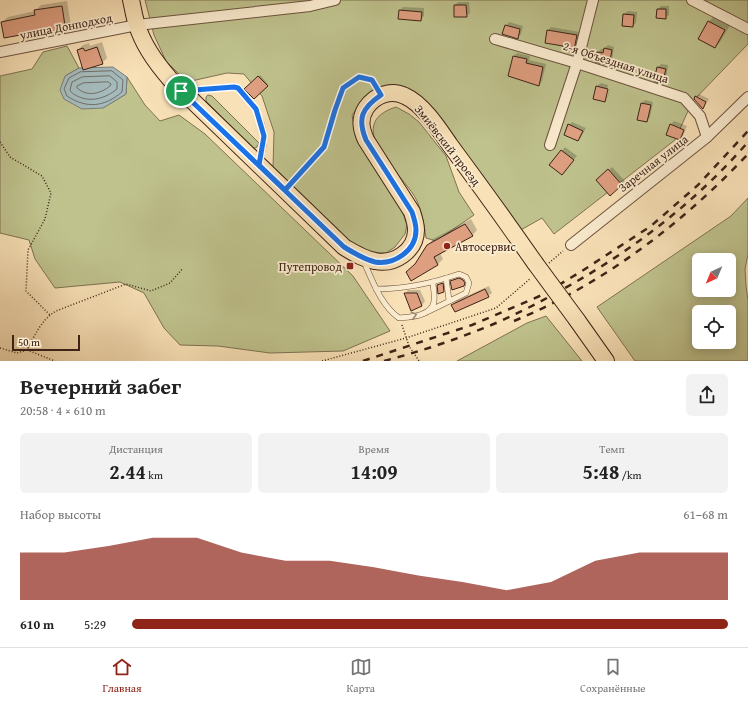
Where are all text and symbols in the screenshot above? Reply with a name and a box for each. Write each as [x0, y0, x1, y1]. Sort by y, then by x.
street label: улица Донподход [17, 9, 114, 43]
street label: 2-я Объездная улица [561, 37, 671, 87]
pin [164, 74, 198, 108]
icon: arrive [170, 80, 192, 102]
street label: Змиёвский проезд [411, 101, 485, 189]
street label: Заречная улица [615, 130, 692, 196]
place label: Автосервис [455, 238, 516, 255]
marker: Автосервис [442, 241, 452, 251]
north arrow [692, 253, 736, 297]
map controls [692, 253, 736, 349]
place label: Путепровод [279, 258, 342, 275]
marker: Путепровод [345, 261, 355, 271]
button: locate [692, 305, 736, 349]
one-way arrow [411, 312, 418, 320]
scale bar [12, 333, 80, 352]
text: 50 m [18, 334, 40, 350]
text: Вечерний забег [20, 370, 181, 402]
button: share [686, 374, 728, 416]
text: 20:58 · 4 × 610 m [20, 401, 106, 420]
text: Дистанция [109, 441, 163, 457]
text: Время [359, 441, 389, 457]
text: Темп [599, 441, 625, 457]
text: 2.44 [109, 457, 146, 486]
text: 14:09 [350, 457, 398, 486]
text: 5:48 [583, 457, 619, 486]
text: km [146, 467, 163, 483]
text: /km [619, 467, 641, 483]
text: Набор высоты [20, 505, 101, 524]
text: 61–68 m [683, 505, 728, 524]
text: 610 m [20, 615, 54, 634]
text: 5:29 [84, 615, 106, 634]
tab: Главная [102, 656, 142, 696]
tab: Карта [347, 656, 375, 696]
tab: Сохранённые [580, 656, 646, 696]

